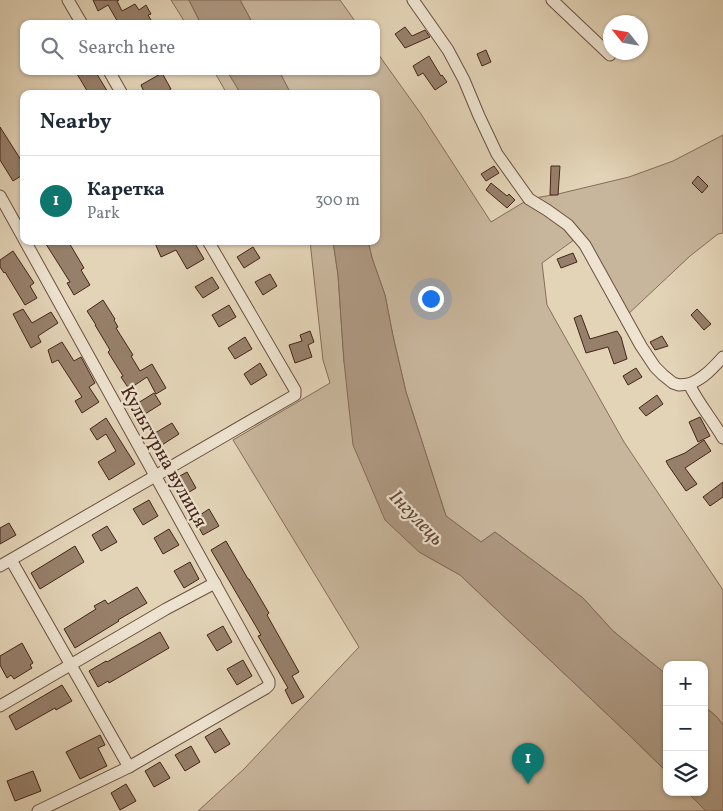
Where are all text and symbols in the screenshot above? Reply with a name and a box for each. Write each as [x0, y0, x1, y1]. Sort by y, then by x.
north arrow [603, 15, 648, 60]
search box [20, 20, 380, 75]
icon: search [38, 34, 66, 62]
text: Search here [78, 35, 175, 61]
text: Nearby [40, 108, 111, 137]
text: Каретка [87, 177, 165, 203]
text: 1 [53, 190, 59, 212]
text: 300 m [315, 190, 360, 212]
text: Park [87, 203, 120, 225]
your location [418, 286, 444, 312]
street label: Культурна вулиця [114, 382, 213, 532]
water label: Інгулець [382, 484, 449, 553]
map controls [663, 661, 708, 796]
button: + [663, 661, 708, 706]
button: − [663, 706, 708, 751]
pin: 1 [512, 743, 544, 784]
button: layers [663, 751, 708, 796]

